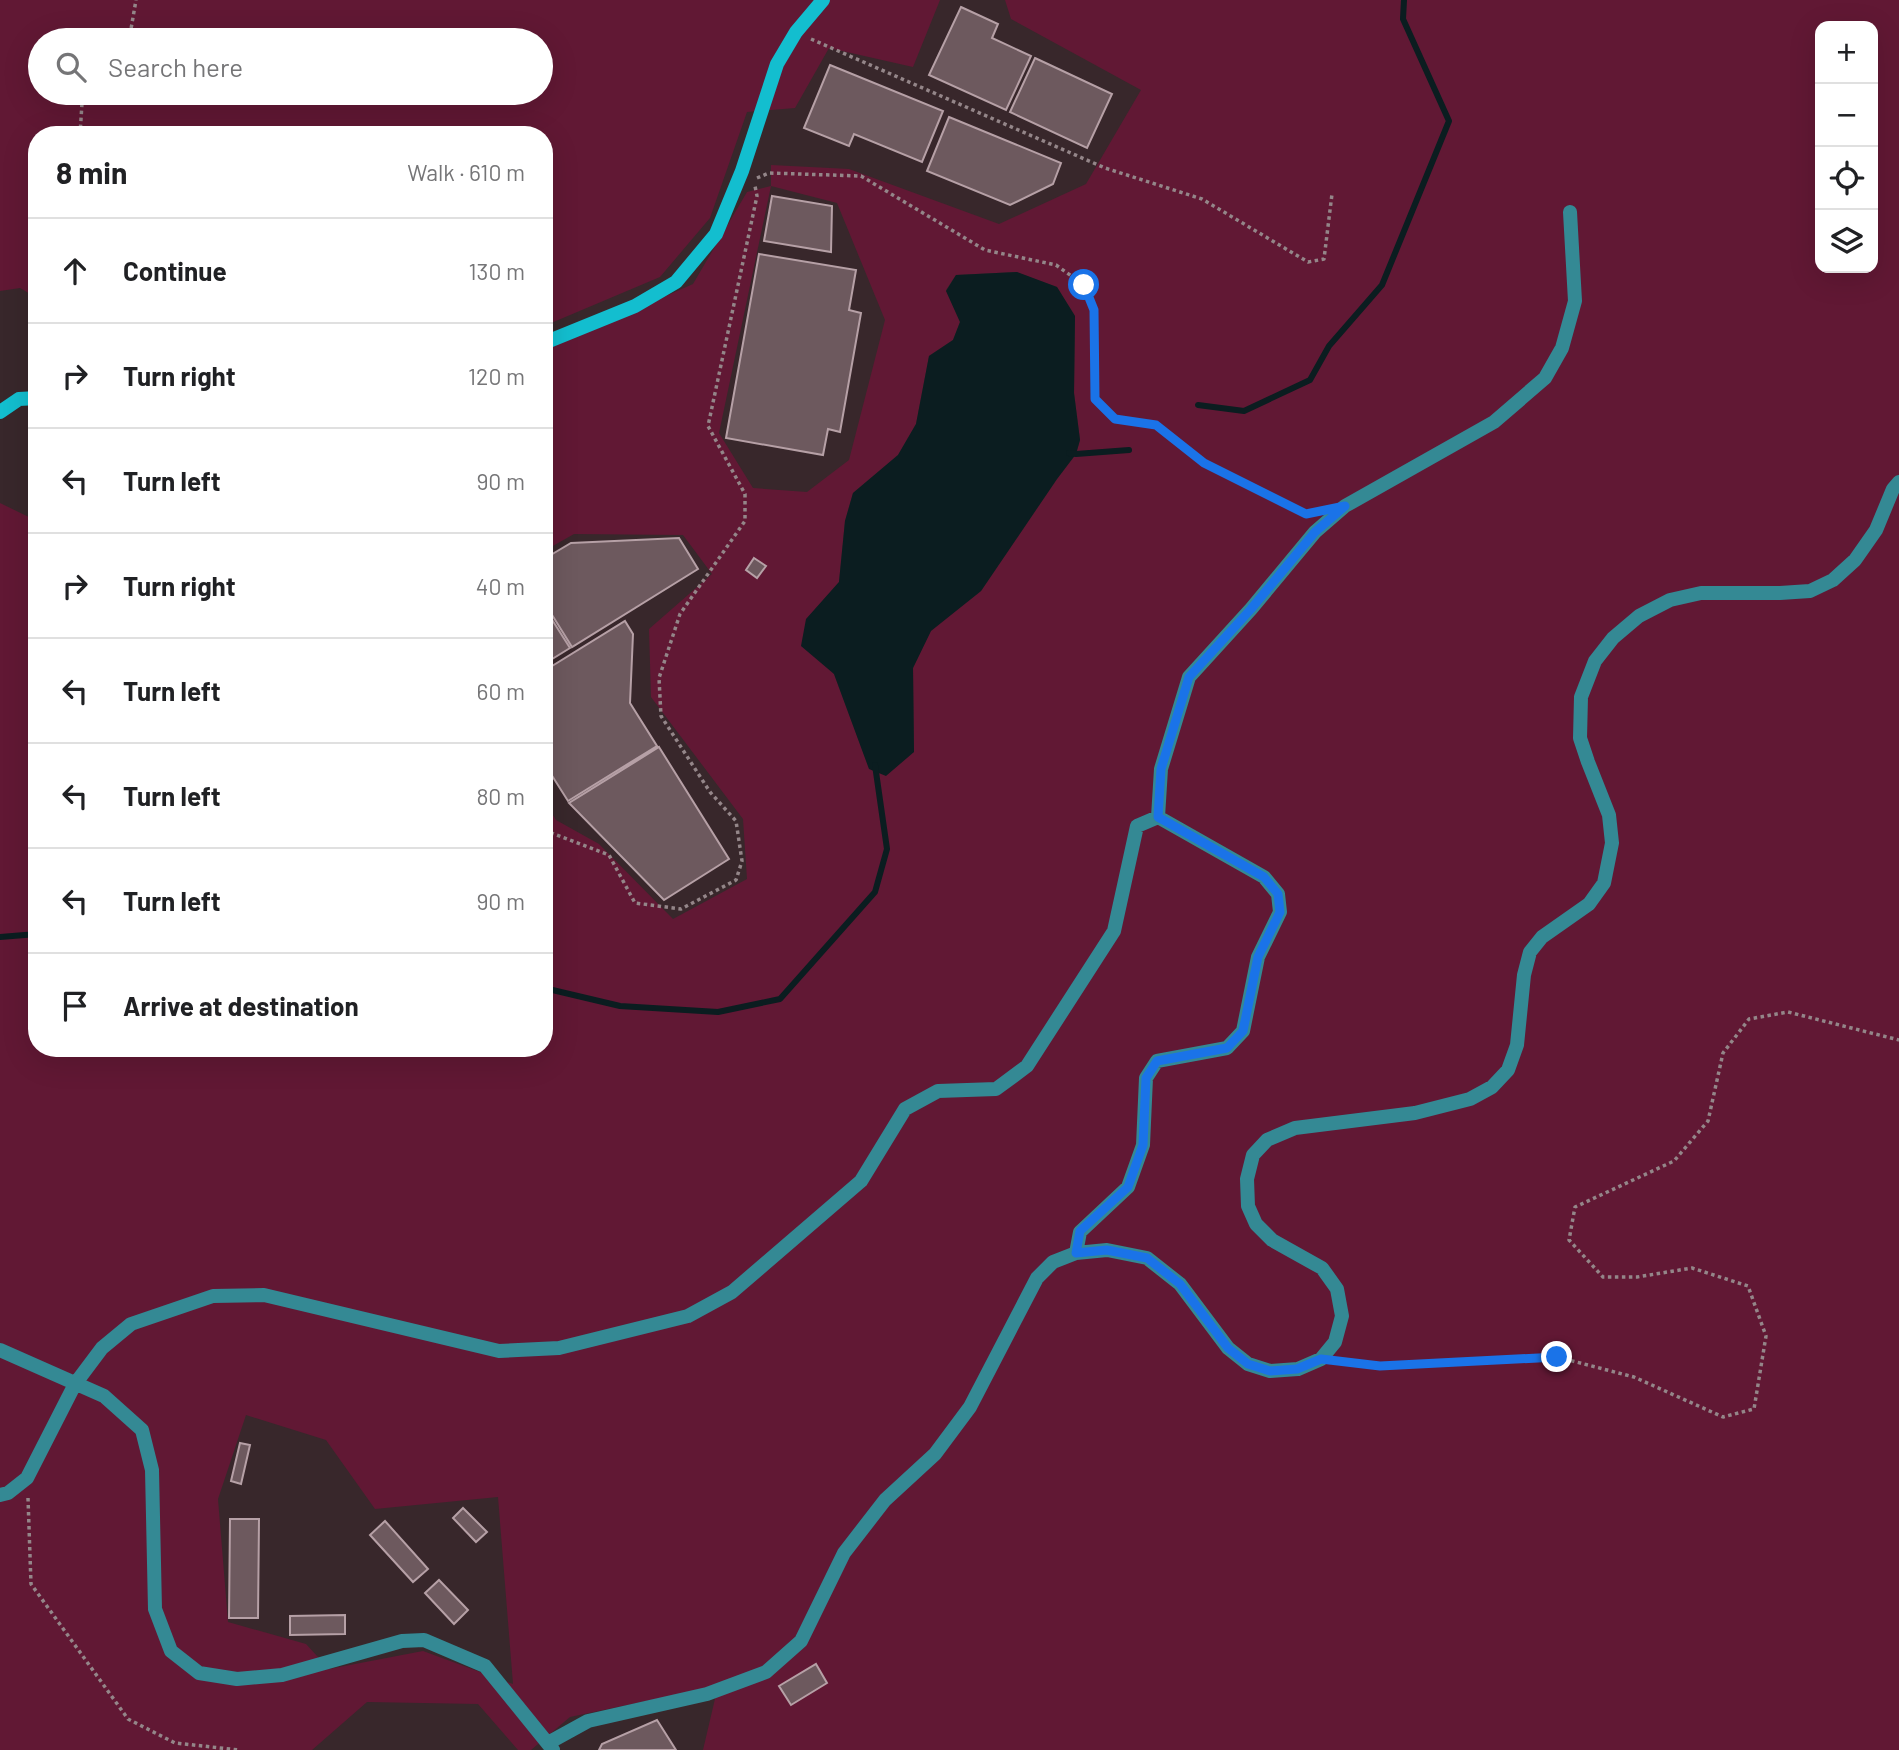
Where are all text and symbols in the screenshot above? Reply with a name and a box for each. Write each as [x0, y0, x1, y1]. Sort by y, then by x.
map controls [1815, 21, 1878, 273]
button: + [1815, 21, 1878, 84]
search box [28, 28, 553, 105]
icon: search [52, 48, 90, 86]
text: Search here [108, 51, 243, 82]
button: − [1815, 84, 1878, 147]
button: locate [1815, 147, 1878, 210]
text: 8 min [56, 154, 127, 190]
text: Walk · 610 m [407, 158, 525, 186]
button: layers [1815, 210, 1878, 273]
icon: ahead [56, 252, 94, 290]
text: Continue [123, 255, 227, 286]
text: 130 m [468, 257, 525, 285]
route start [1068, 269, 1099, 300]
icon: right [56, 357, 94, 395]
text: Turn right [123, 360, 236, 391]
text: 120 m [468, 362, 525, 390]
icon: left [56, 462, 94, 500]
text: Turn left [123, 465, 221, 496]
text: 90 m [476, 467, 525, 495]
icon: right [56, 567, 94, 605]
text: Turn right [123, 570, 236, 601]
text: 40 m [476, 572, 525, 600]
icon: left [56, 672, 94, 710]
text: Turn left [123, 675, 221, 706]
text: 60 m [477, 677, 525, 705]
icon: left [56, 777, 94, 815]
text: Turn left [123, 780, 221, 811]
text: 80 m [476, 782, 525, 810]
icon: left [56, 882, 94, 920]
text: Turn left [123, 885, 221, 916]
text: 90 m [476, 887, 525, 915]
icon: arrive [56, 987, 94, 1025]
text: Arrive at destination [123, 990, 359, 1021]
route end [1541, 1341, 1572, 1372]

